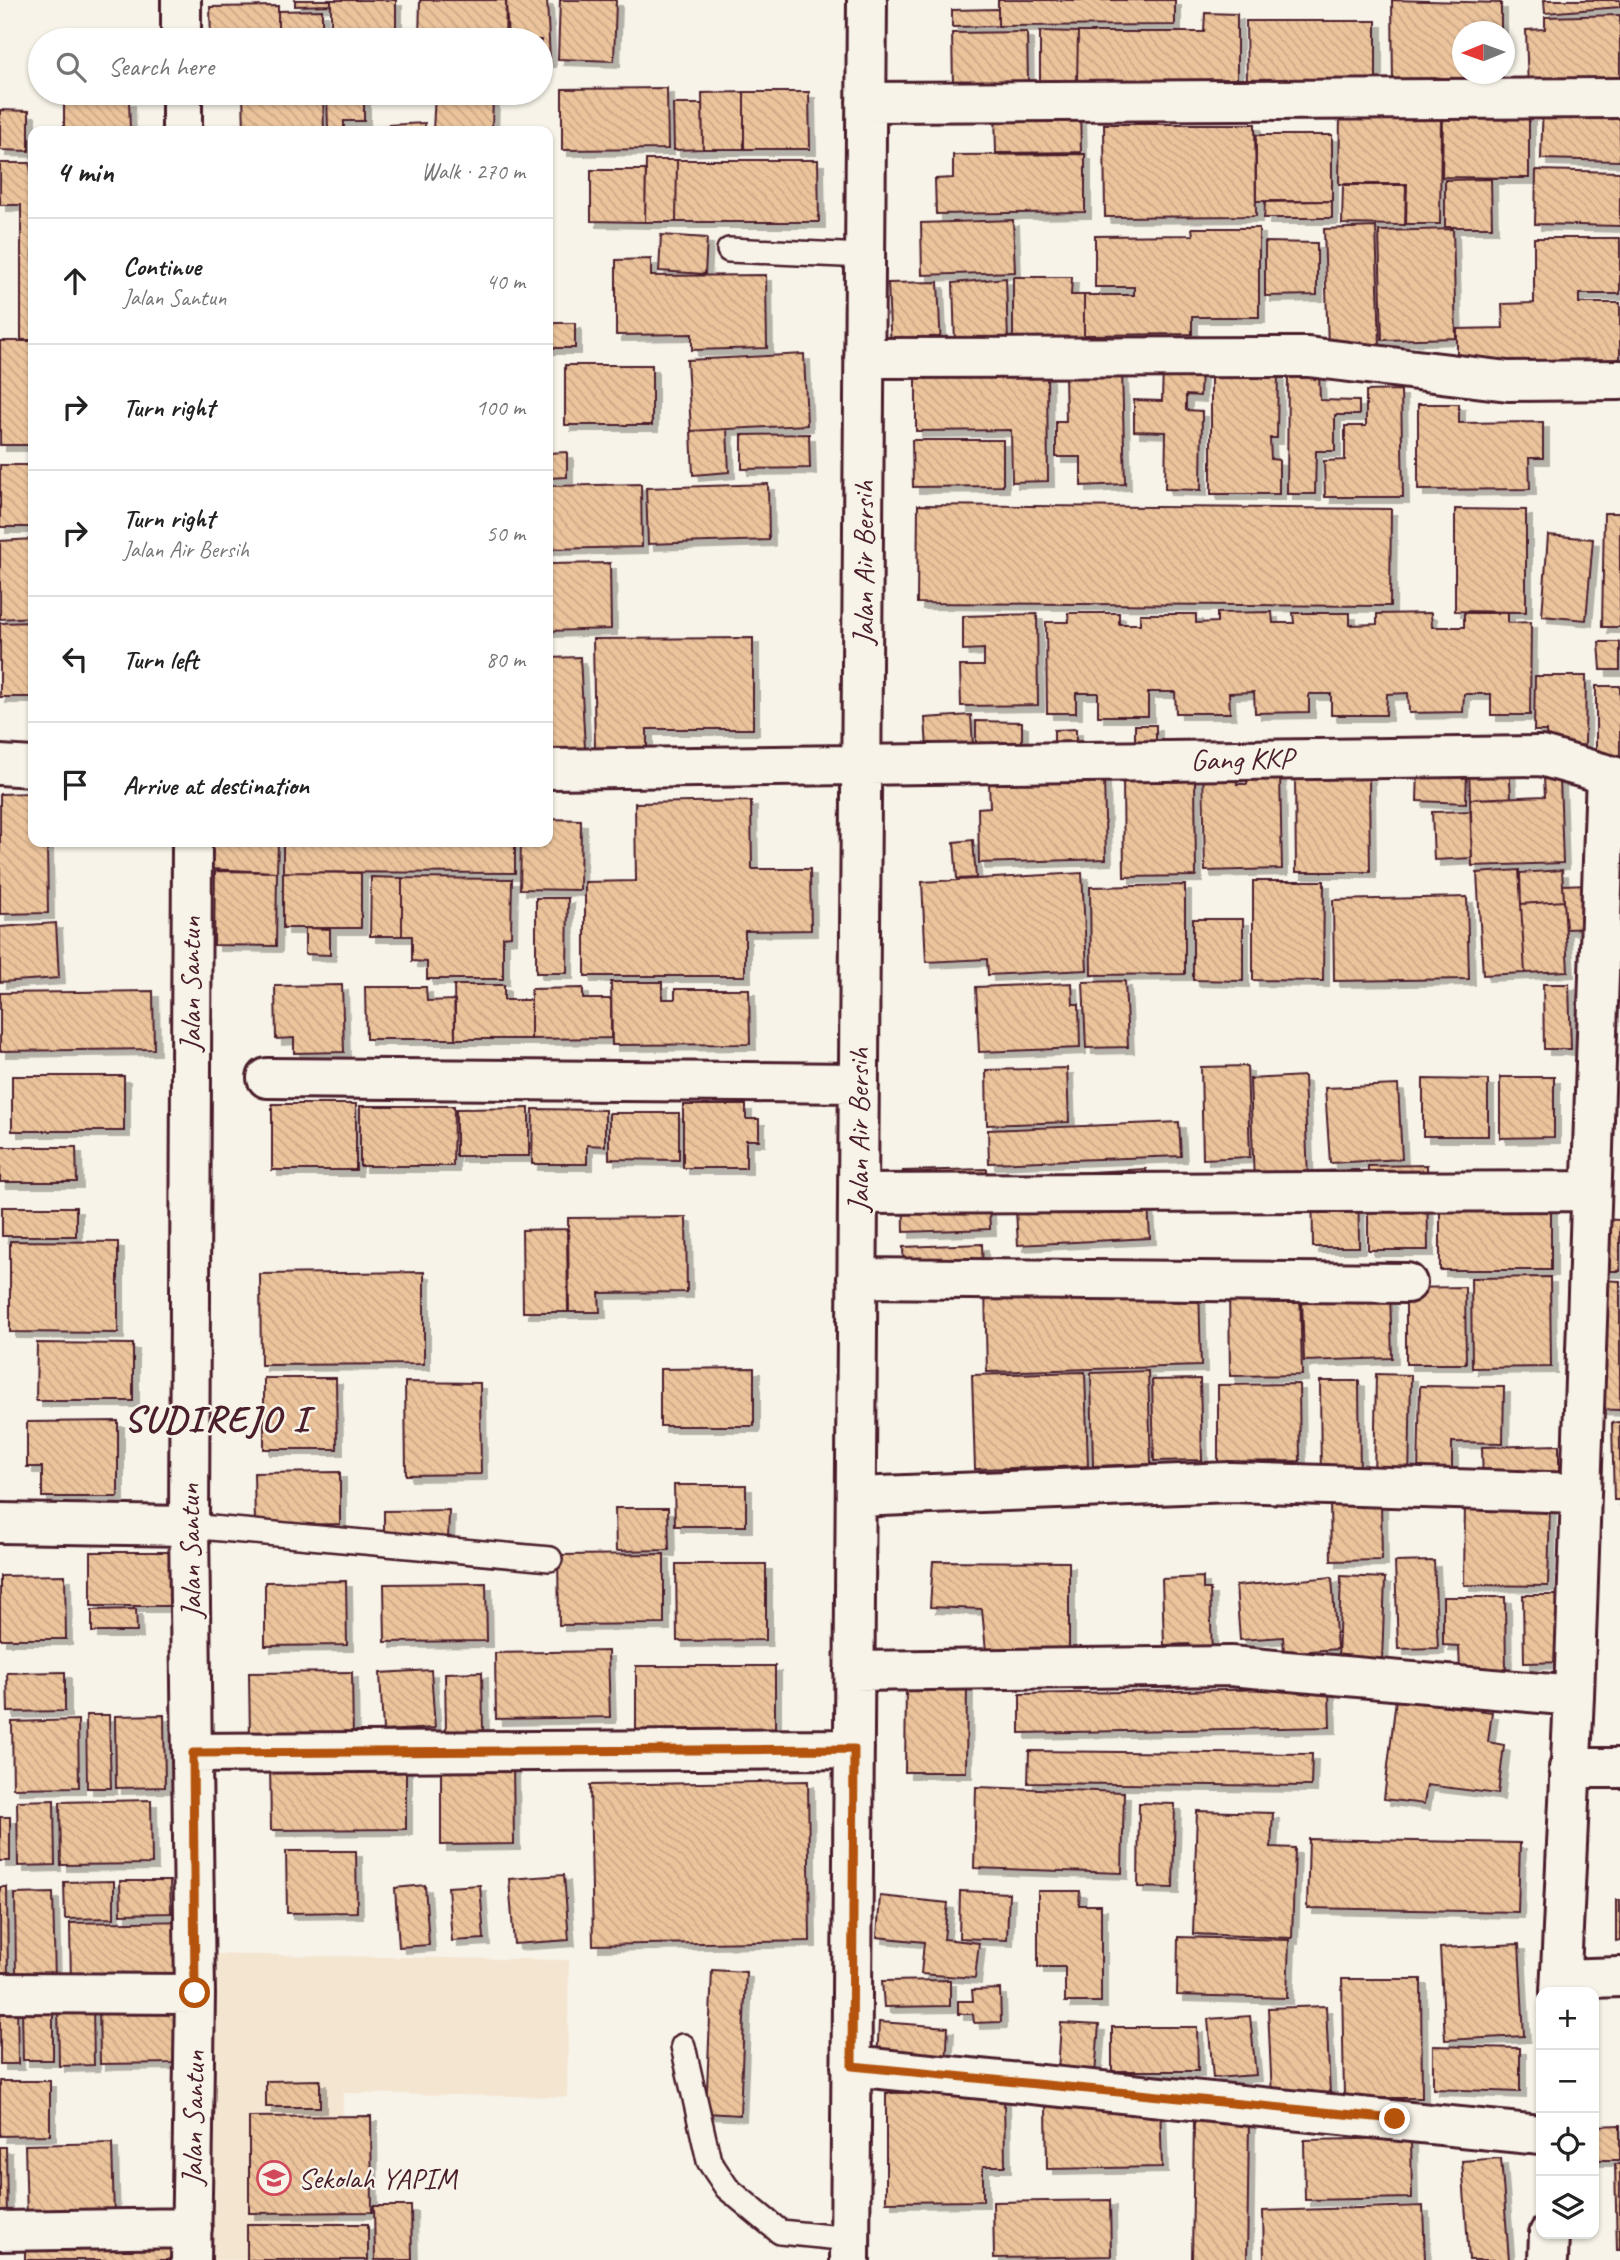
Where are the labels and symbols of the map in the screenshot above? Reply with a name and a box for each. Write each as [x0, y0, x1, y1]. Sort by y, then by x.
north arrow [1452, 21, 1515, 84]
street label: Jalan Air Bersih [844, 481, 882, 647]
street label: Gang KKP [1190, 739, 1298, 779]
street label: Jalan Santun [171, 916, 209, 1053]
street label: Jalan Air Bersih [839, 1048, 877, 1214]
district label: SUDIREJO I [124, 1395, 316, 1442]
street label: Jalan Santun [170, 1483, 210, 1621]
route start [179, 1977, 210, 2008]
street label: Jalan Santun [173, 2050, 213, 2188]
route end [1379, 2103, 1410, 2134]
school or university icon: Sekolah YAPIM [255, 2159, 293, 2197]
place label: Sekolah YAPIM [298, 2159, 459, 2197]

